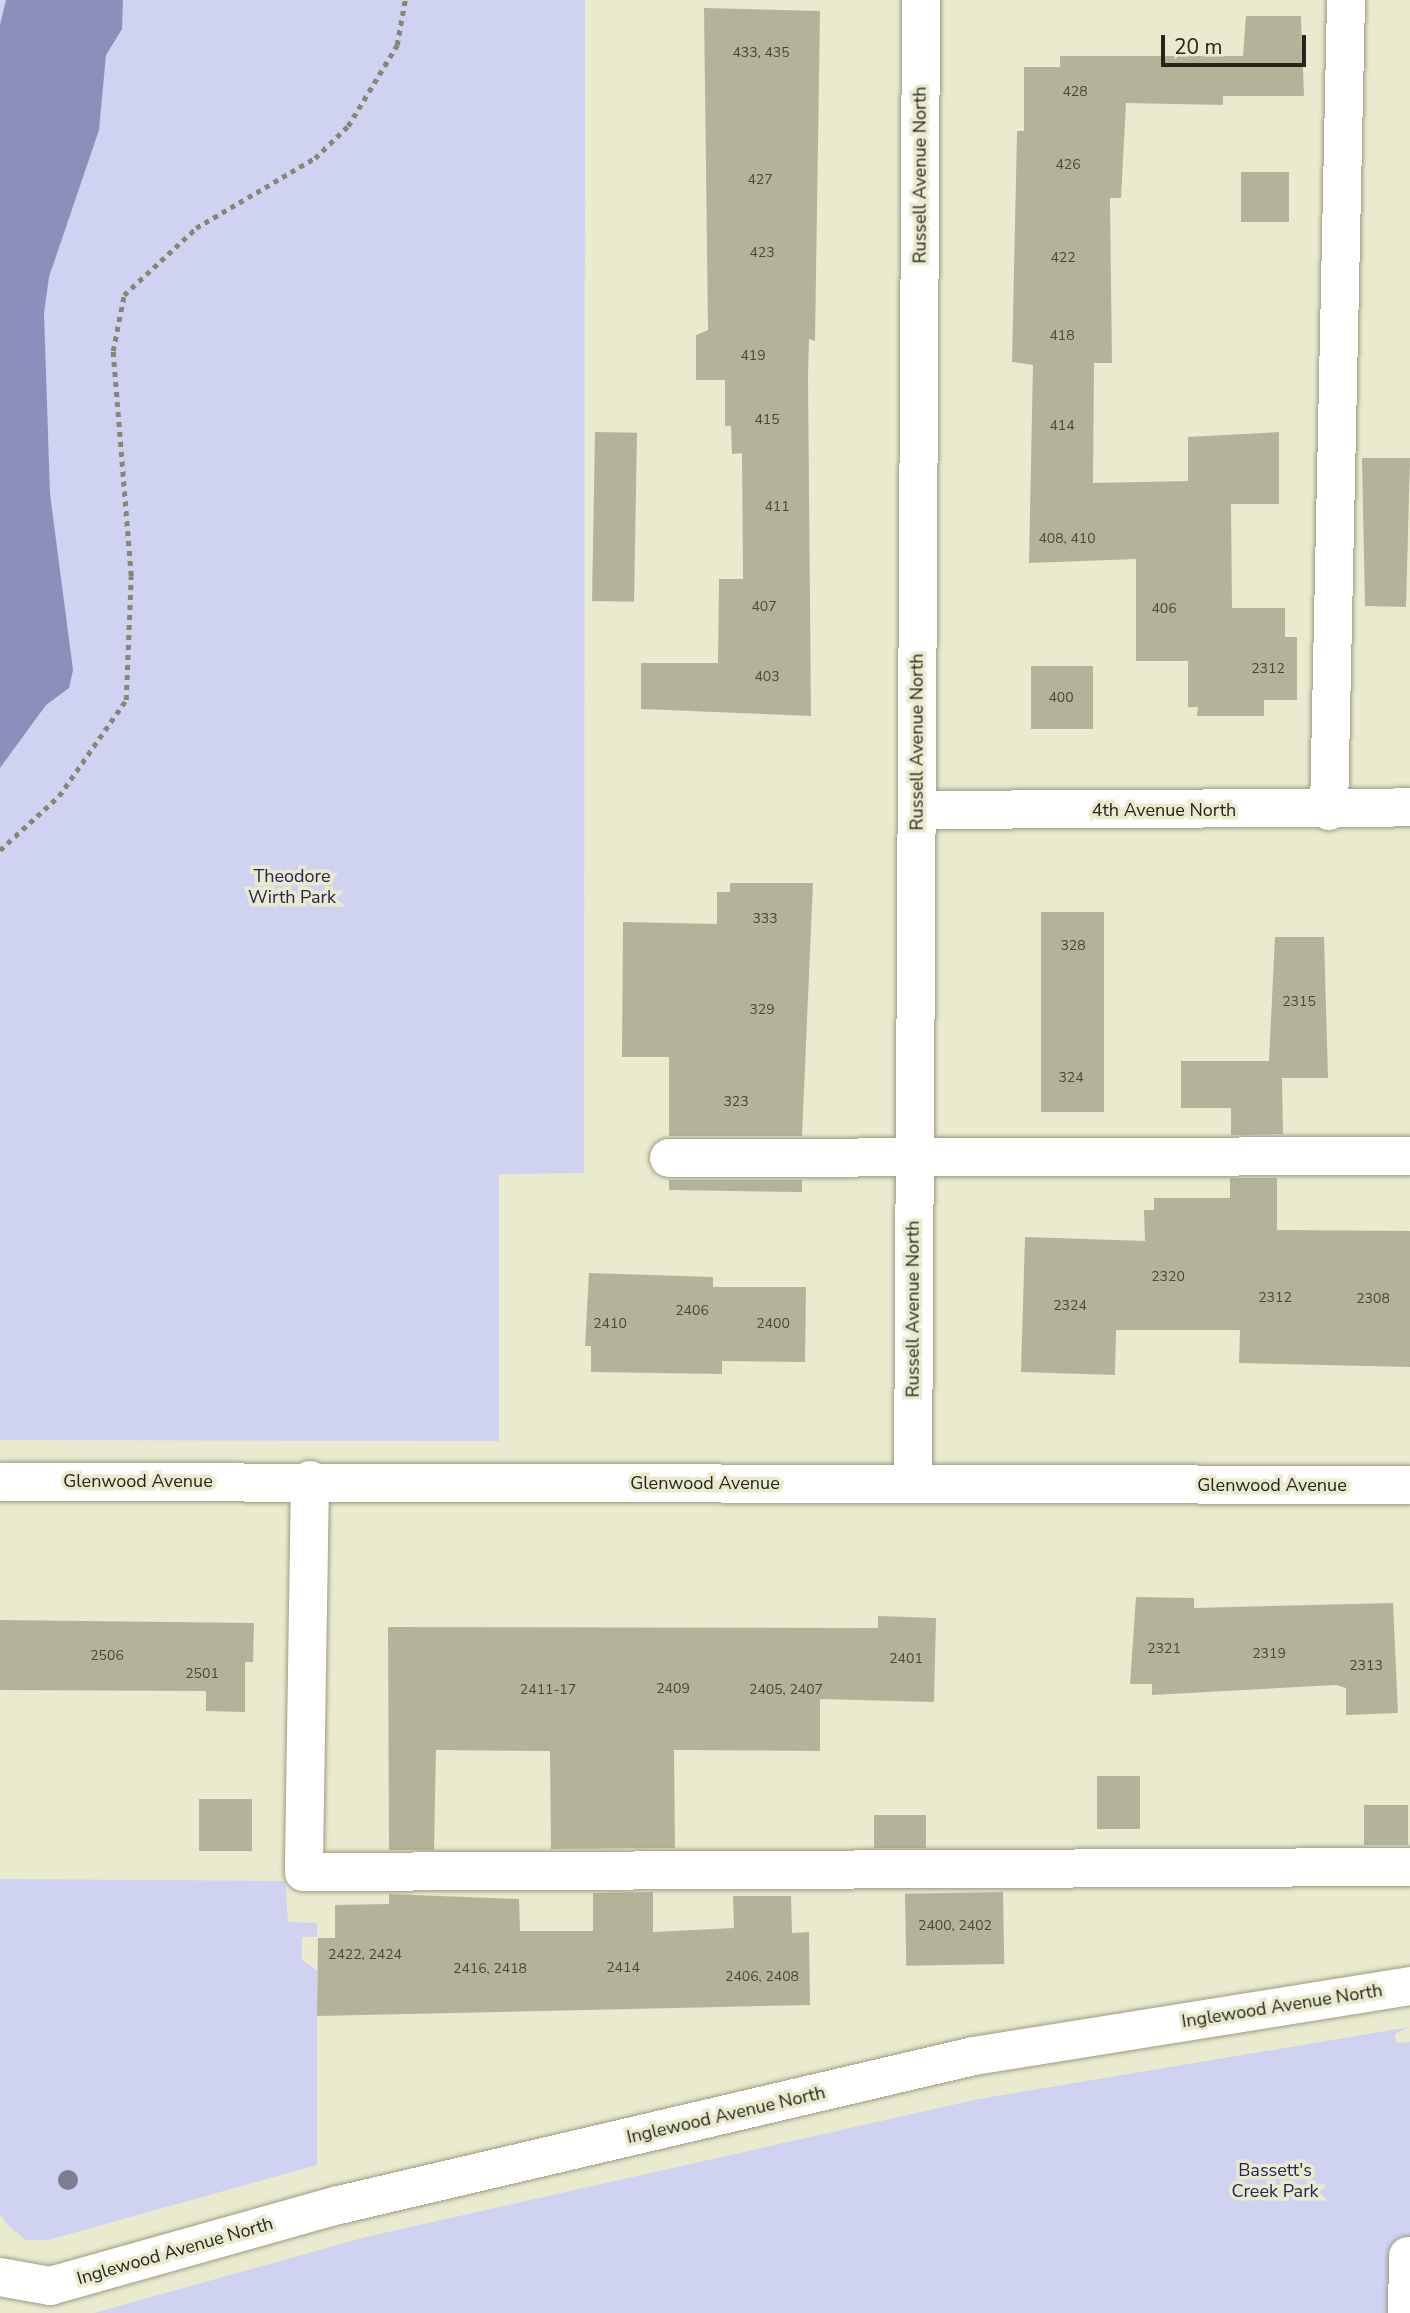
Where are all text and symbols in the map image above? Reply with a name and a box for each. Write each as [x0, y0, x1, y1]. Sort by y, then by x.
scale bar [1165, 21, 1310, 65]
text: 20 m [1174, 33, 1223, 61]
house number: 433, 435 [732, 45, 790, 61]
house number: 428 [1062, 84, 1088, 100]
street label: Russell Avenue North [909, 87, 931, 263]
house number: 426 [1055, 157, 1081, 173]
house number: 427 [747, 172, 773, 188]
house number: 423 [749, 245, 775, 261]
house number: 422 [1050, 250, 1076, 266]
house number: 418 [1049, 328, 1075, 344]
house number: 419 [740, 348, 766, 364]
house number: 415 [754, 412, 780, 428]
house number: 414 [1049, 418, 1075, 434]
house number: 411 [764, 499, 790, 515]
house number: 408, 410 [1038, 531, 1096, 547]
house number: 407 [751, 599, 777, 615]
house number: 406 [1151, 601, 1177, 617]
street label: Russell Avenue North [906, 654, 928, 830]
house number: 2312 [1251, 661, 1285, 677]
house number: 403 [754, 669, 780, 685]
house number: 400 [1048, 690, 1074, 706]
street label: 4th Avenue North [1092, 799, 1236, 821]
park label: Theodore Wirth Park [248, 866, 336, 908]
house number: 333 [752, 911, 778, 927]
house number: 328 [1060, 938, 1086, 954]
house number: 2315 [1282, 994, 1316, 1010]
house number: 329 [749, 1002, 775, 1018]
house number: 324 [1058, 1070, 1084, 1086]
house number: 323 [723, 1094, 749, 1110]
street label: Russell Avenue North [902, 1221, 924, 1397]
house number: 2320 [1151, 1269, 1185, 1285]
house number: 2312 [1258, 1290, 1292, 1306]
house number: 2308 [1356, 1291, 1390, 1307]
house number: 2324 [1053, 1298, 1087, 1314]
house number: 2406 [675, 1303, 709, 1319]
house number: 2410 [593, 1316, 627, 1332]
house number: 2400 [756, 1316, 790, 1332]
street label: Glenwood Avenue [63, 1470, 213, 1492]
street label: Glenwood Avenue [630, 1472, 780, 1494]
street label: Glenwood Avenue [1197, 1474, 1347, 1496]
house number: 2321 [1147, 1641, 1181, 1657]
house number: 2319 [1252, 1646, 1286, 1662]
house number: 2506 [90, 1648, 124, 1664]
house number: 2401 [889, 1651, 923, 1667]
house number: 2313 [1349, 1658, 1383, 1674]
house number: 2501 [185, 1666, 219, 1682]
house number: 2409 [656, 1681, 690, 1697]
house number: 2411-17 [520, 1682, 576, 1698]
house number: 2405, 2407 [749, 1682, 823, 1698]
house number: 2400, 2402 [918, 1918, 992, 1934]
house number: 2422, 2424 [328, 1947, 402, 1963]
house number: 2414 [606, 1960, 640, 1976]
house number: 2416, 2418 [453, 1961, 527, 1977]
house number: 2406, 2408 [725, 1969, 799, 1985]
street label: Inglewood Avenue North [1180, 1979, 1384, 2033]
street label: Inglewood Avenue North [625, 2082, 827, 2148]
park label: Bassett's Creek Park [1231, 2160, 1319, 2202]
street label: Inglewood Avenue North [75, 2213, 275, 2289]

